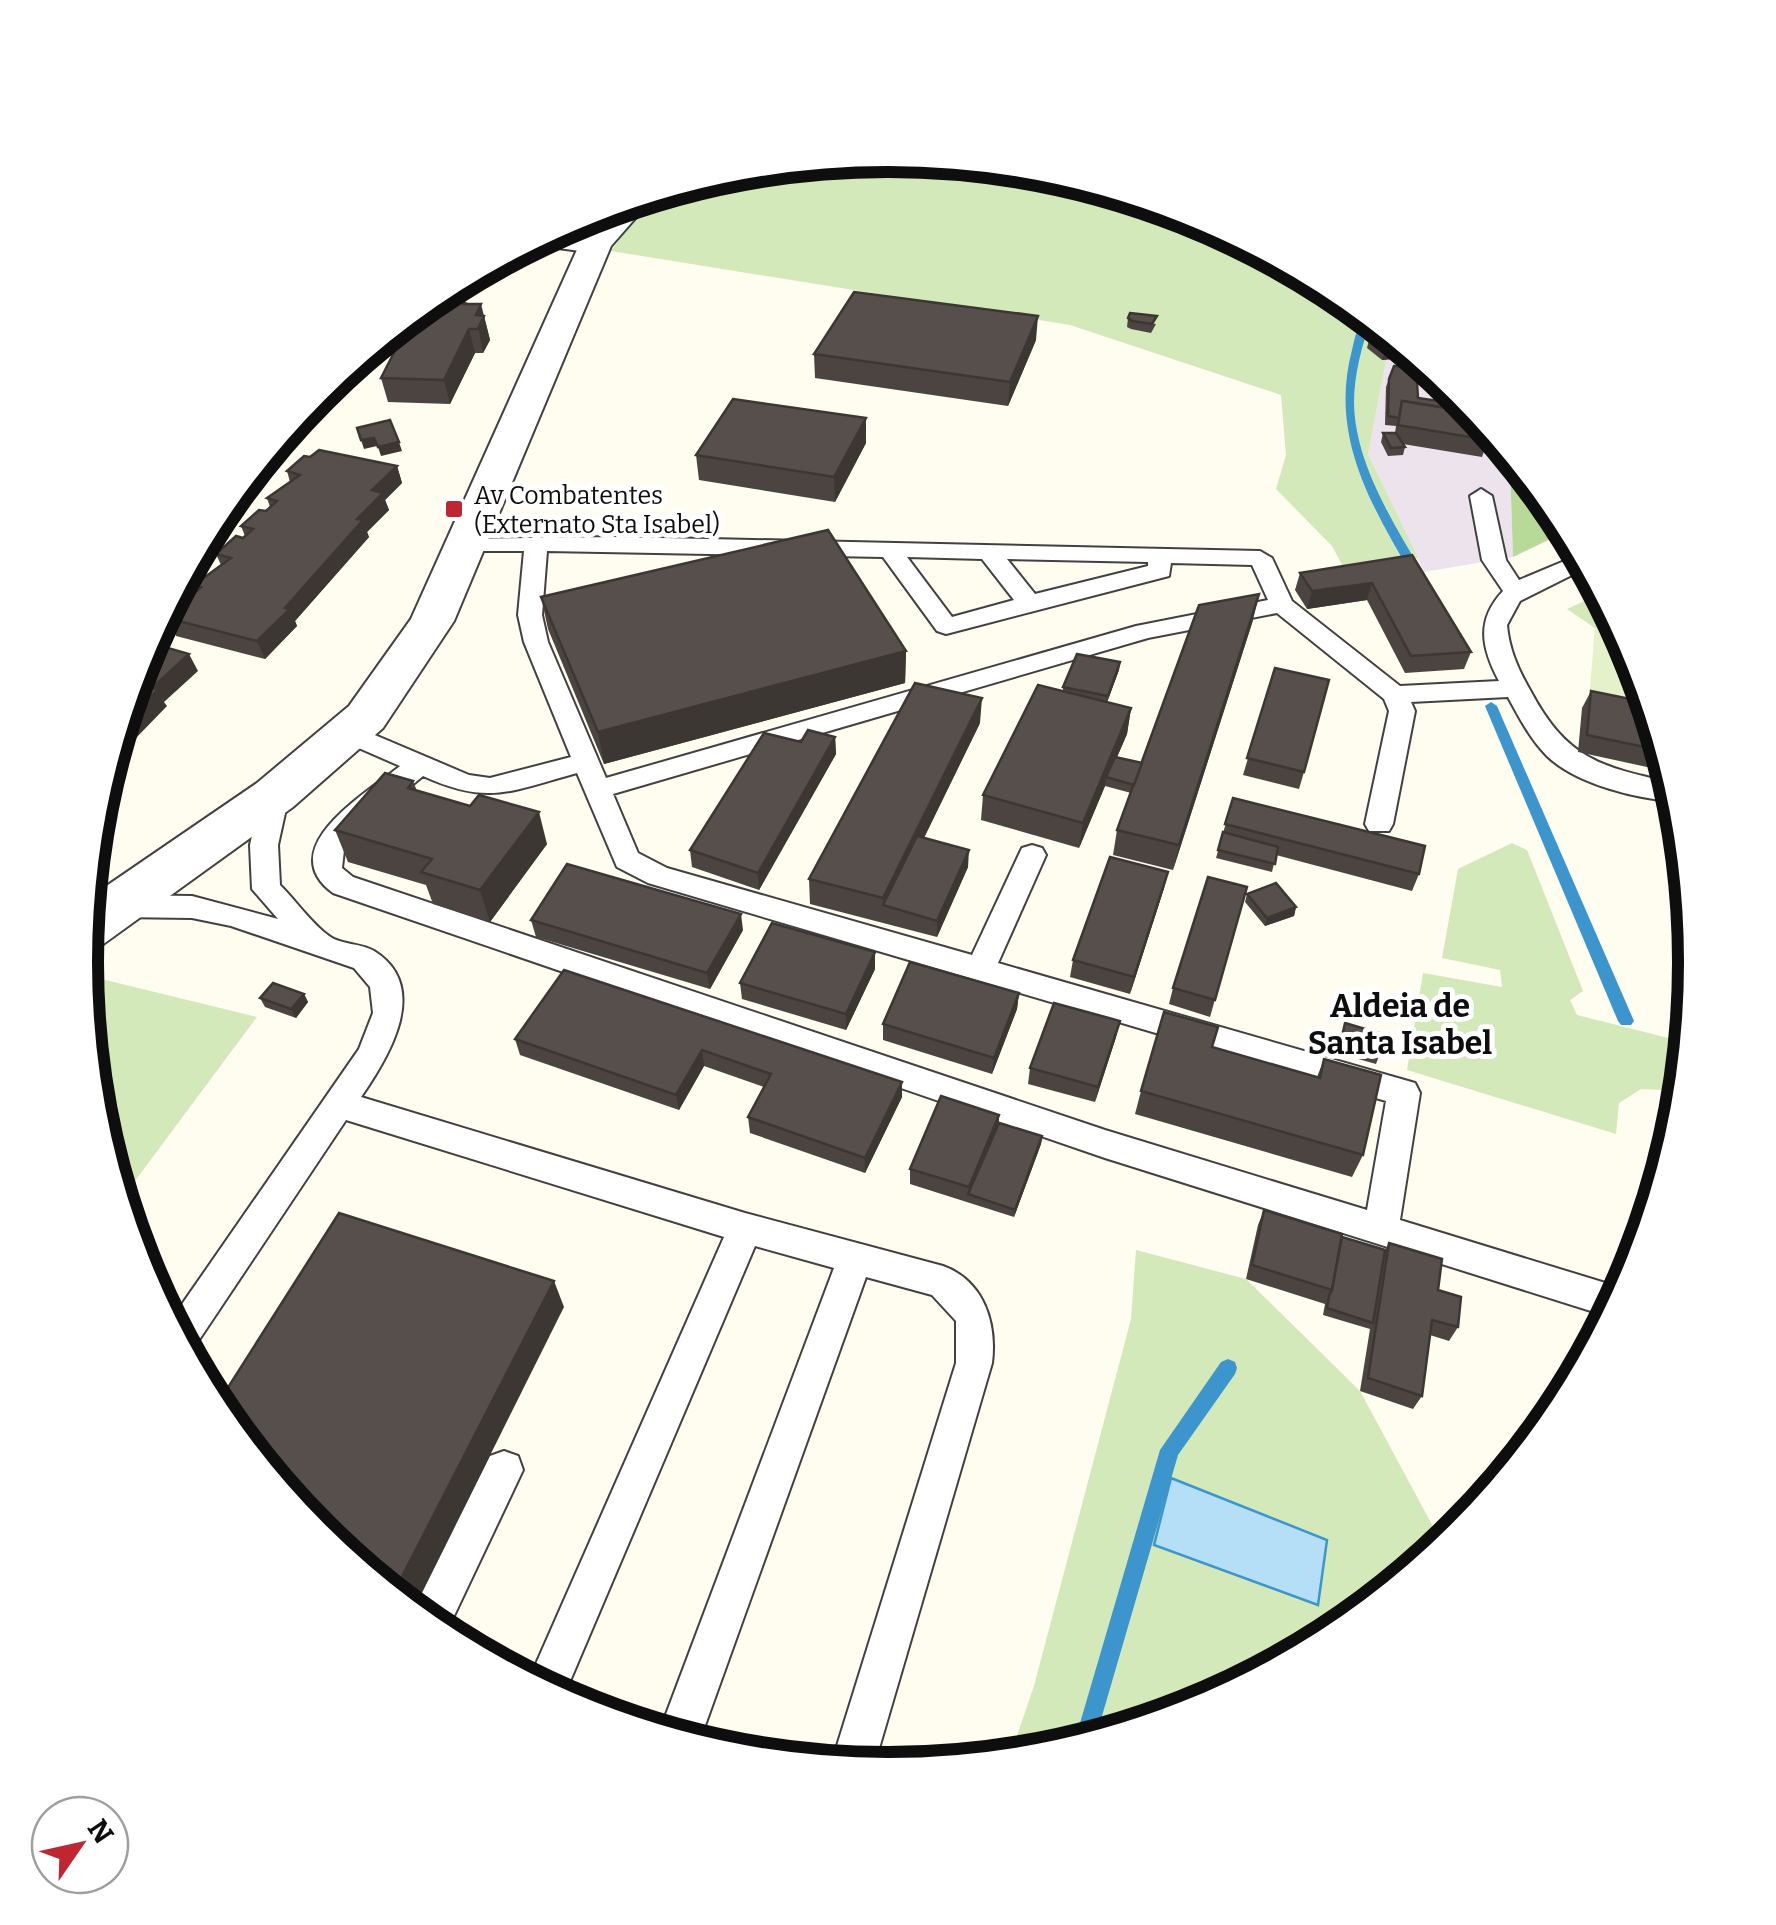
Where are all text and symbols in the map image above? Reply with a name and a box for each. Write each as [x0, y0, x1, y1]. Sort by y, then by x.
place label: Av Combatentes (Externato Sta Isabel) [474, 481, 720, 540]
marker: Av Combatentes (Externato Sta Isabel) [443, 498, 465, 520]
district label: Aldeia de Santa Isabel [1308, 987, 1492, 1062]
north arrow [30, 1795, 130, 1895]
text: N [81, 1813, 120, 1849]

